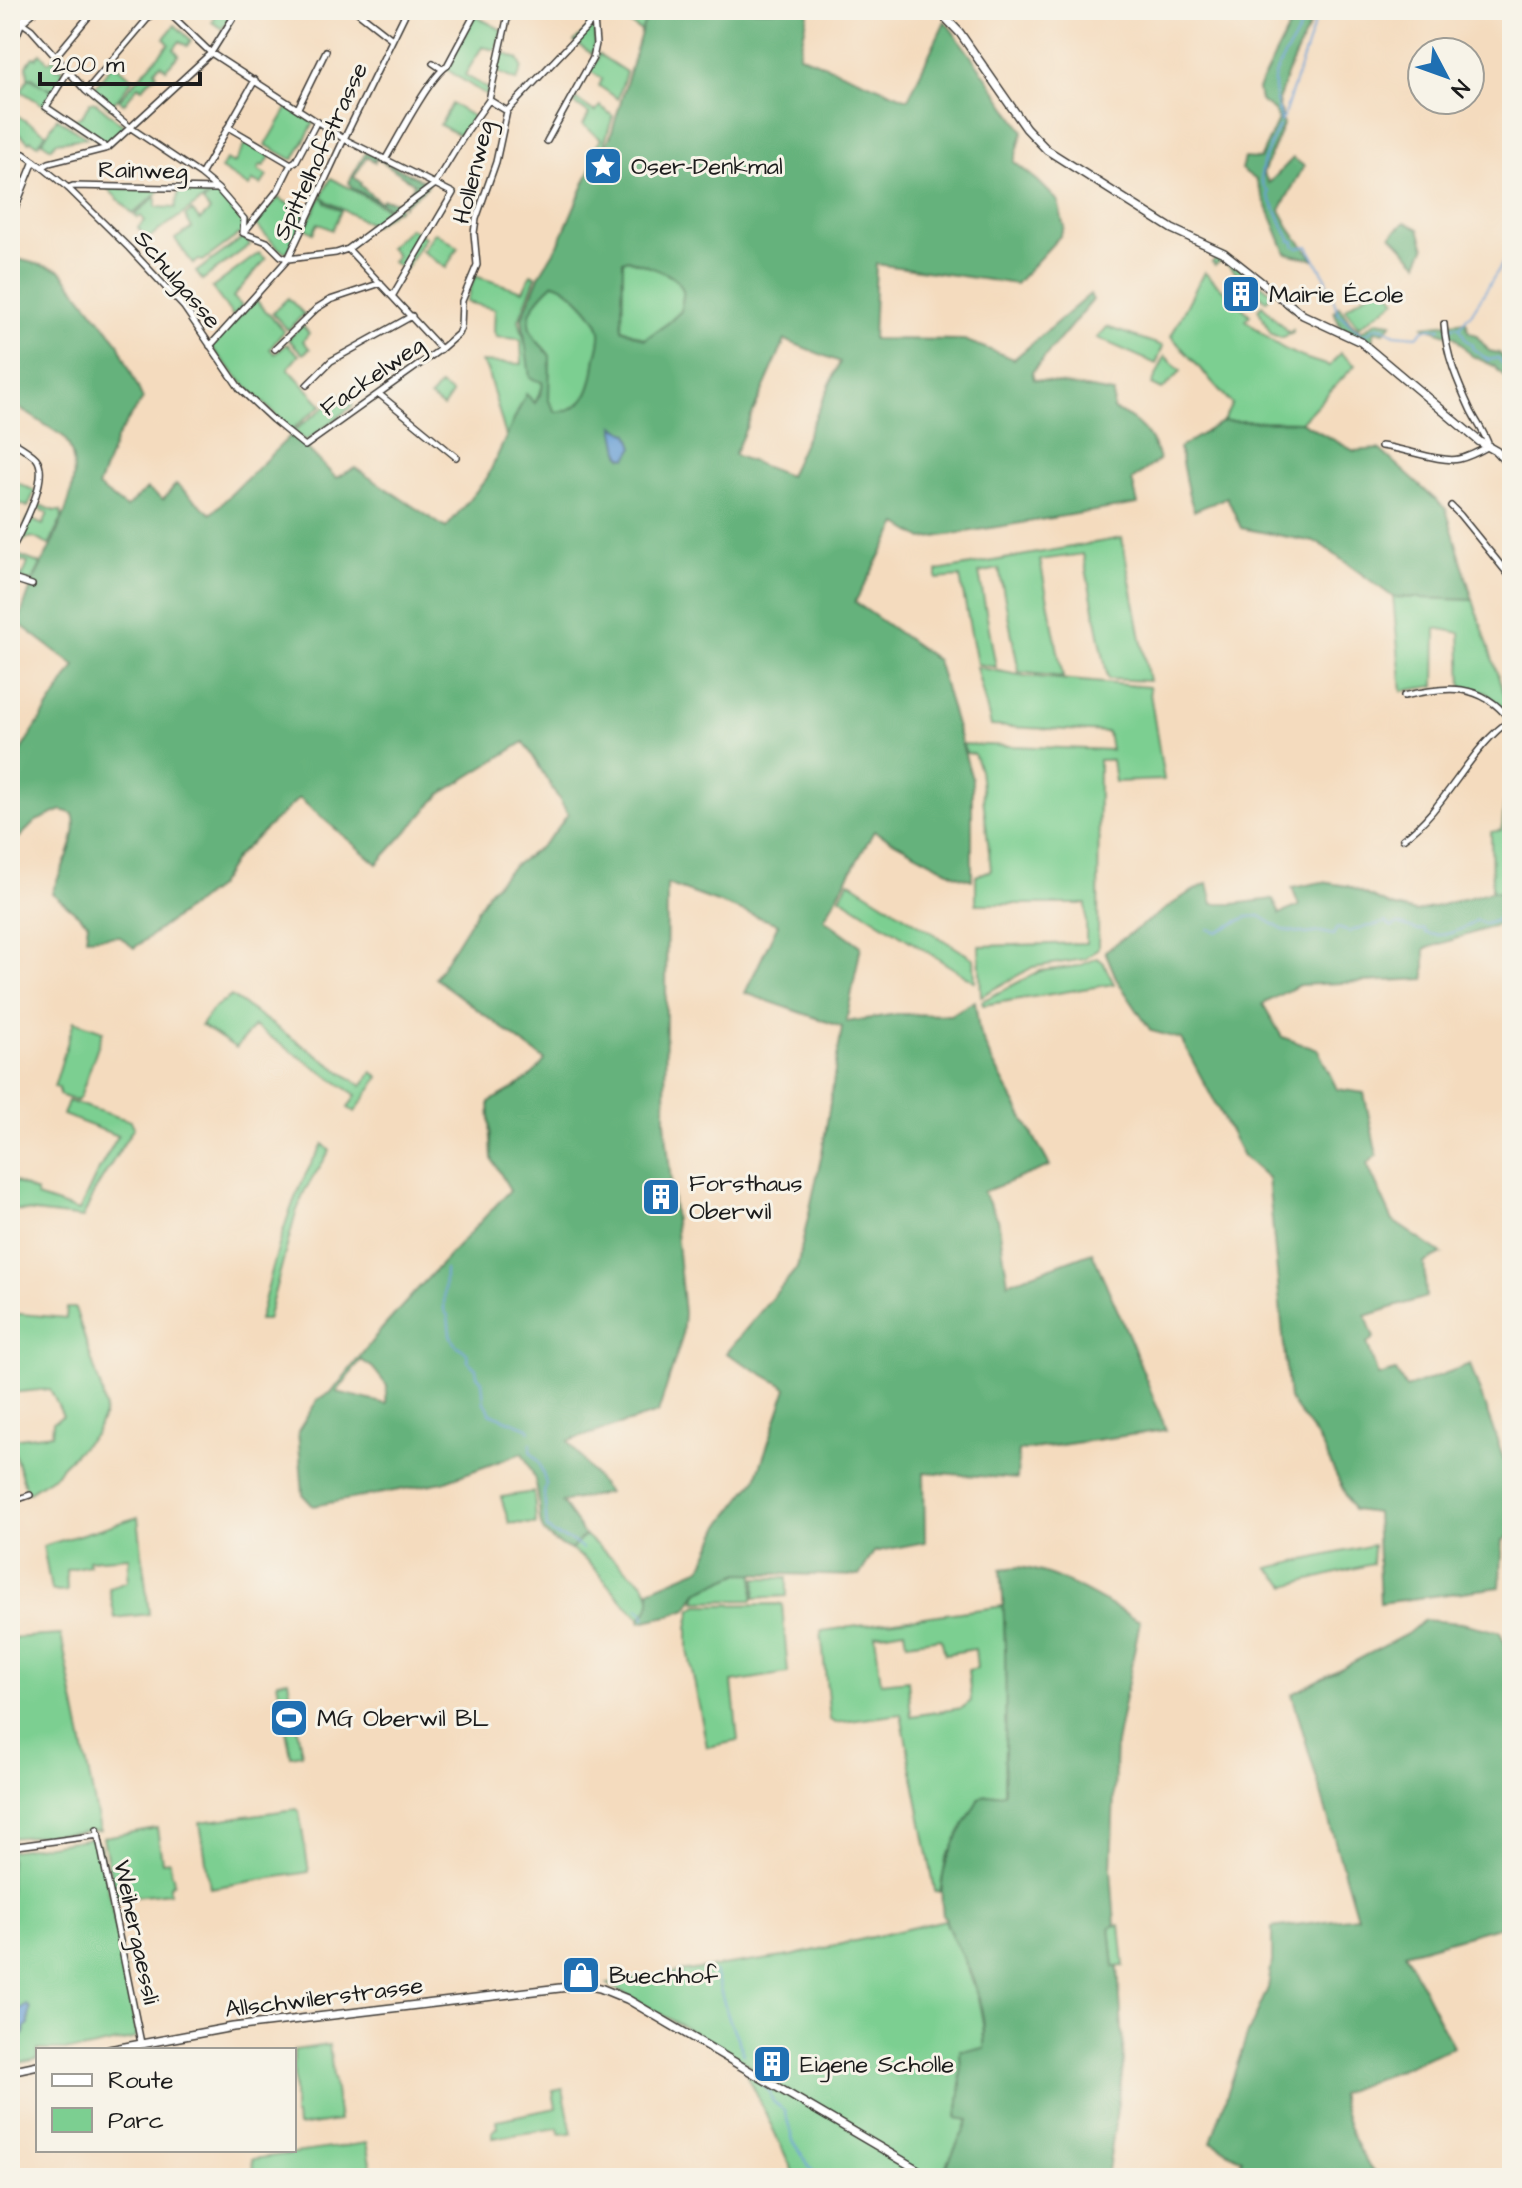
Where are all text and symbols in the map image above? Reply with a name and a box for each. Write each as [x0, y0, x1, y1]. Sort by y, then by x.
scale bar [40, 36, 200, 86]
north arrow [1406, 36, 1486, 116]
text: 200 m [52, 48, 125, 82]
street label: Spittelhofstrasse [265, 57, 377, 246]
text: N [1444, 73, 1476, 104]
street label: Hollenweg [445, 117, 504, 228]
place icon: Oser-Denkmal [582, 145, 624, 187]
place label: Oser-Denkmal [631, 150, 783, 184]
street label: Rainweg [98, 153, 188, 190]
street label: Schulgasse [125, 223, 229, 337]
building icon: Mairie École [1220, 273, 1262, 315]
place label: Mairie École [1269, 278, 1404, 312]
street label: Fackelweg [314, 328, 432, 426]
place label: Forsthaus Oberwil [689, 1167, 802, 1229]
building icon: Forsthaus Oberwil [640, 1176, 682, 1218]
sports icon: MG Oberwil BL [268, 1697, 310, 1739]
place label: MG Oberwil BL [317, 1702, 489, 1736]
street label: Weihergaessli [103, 1857, 168, 2008]
shop icon: Buechhof [560, 1954, 602, 1996]
place label: Buechhof [609, 1959, 719, 1993]
street label: Allschwilerstrasse [223, 1969, 425, 2027]
building icon: Eigene Scholle [751, 2043, 793, 2085]
legend [36, 2048, 296, 2152]
place label: Eigene Scholle [800, 2048, 954, 2083]
text: Route [108, 2064, 174, 2098]
text: Parc [108, 2104, 164, 2138]

